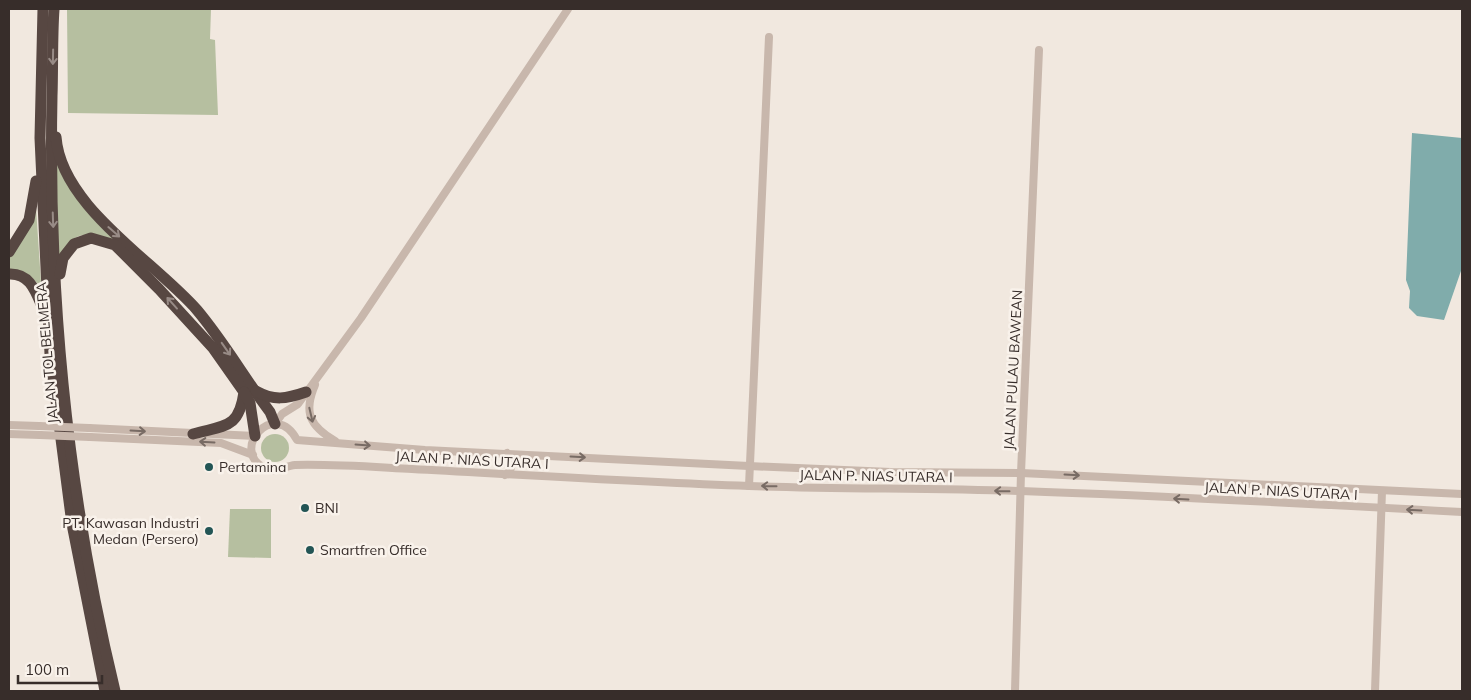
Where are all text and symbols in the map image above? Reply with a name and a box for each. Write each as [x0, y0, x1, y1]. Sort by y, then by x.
one-way arrow [48, 49, 58, 65]
one-way arrow [48, 212, 58, 228]
one-way arrow [108, 226, 121, 237]
street label: JALAN TOL BELMERA [32, 281, 62, 425]
street label: JALAN PULAU BAWEAN [1000, 289, 1026, 451]
one-way arrow [166, 297, 178, 310]
one-way arrow [221, 342, 231, 356]
one-way arrow [307, 406, 316, 422]
one-way arrow [130, 426, 146, 435]
one-way arrow [199, 438, 215, 447]
one-way arrow [355, 440, 371, 449]
street label: JALAN P. NIAS UTARA I [395, 447, 549, 473]
one-way arrow [569, 453, 585, 462]
place label: Pertamina [219, 458, 286, 476]
marker: Pertamina [203, 461, 215, 473]
street label: JALAN P. NIAS UTARA I [799, 466, 953, 486]
one-way arrow [1064, 470, 1080, 479]
street label: JALAN P. NIAS UTARA I [1204, 478, 1358, 504]
one-way arrow [761, 481, 778, 491]
one-way arrow [994, 486, 1010, 496]
one-way arrow [1174, 494, 1190, 503]
place label: BNI [315, 499, 339, 517]
marker: BNI [299, 502, 311, 514]
one-way arrow [1406, 505, 1422, 514]
place label: PT. Kawasan Industri Medan (Persero) [62, 514, 199, 548]
marker: PT. Kawasan Industri Medan (Persero) [203, 525, 215, 537]
place label: Smartfren Office [320, 541, 427, 559]
marker: Smartfren Office [304, 544, 316, 556]
scale bar [18, 652, 101, 684]
text: 100 m [25, 660, 69, 679]

